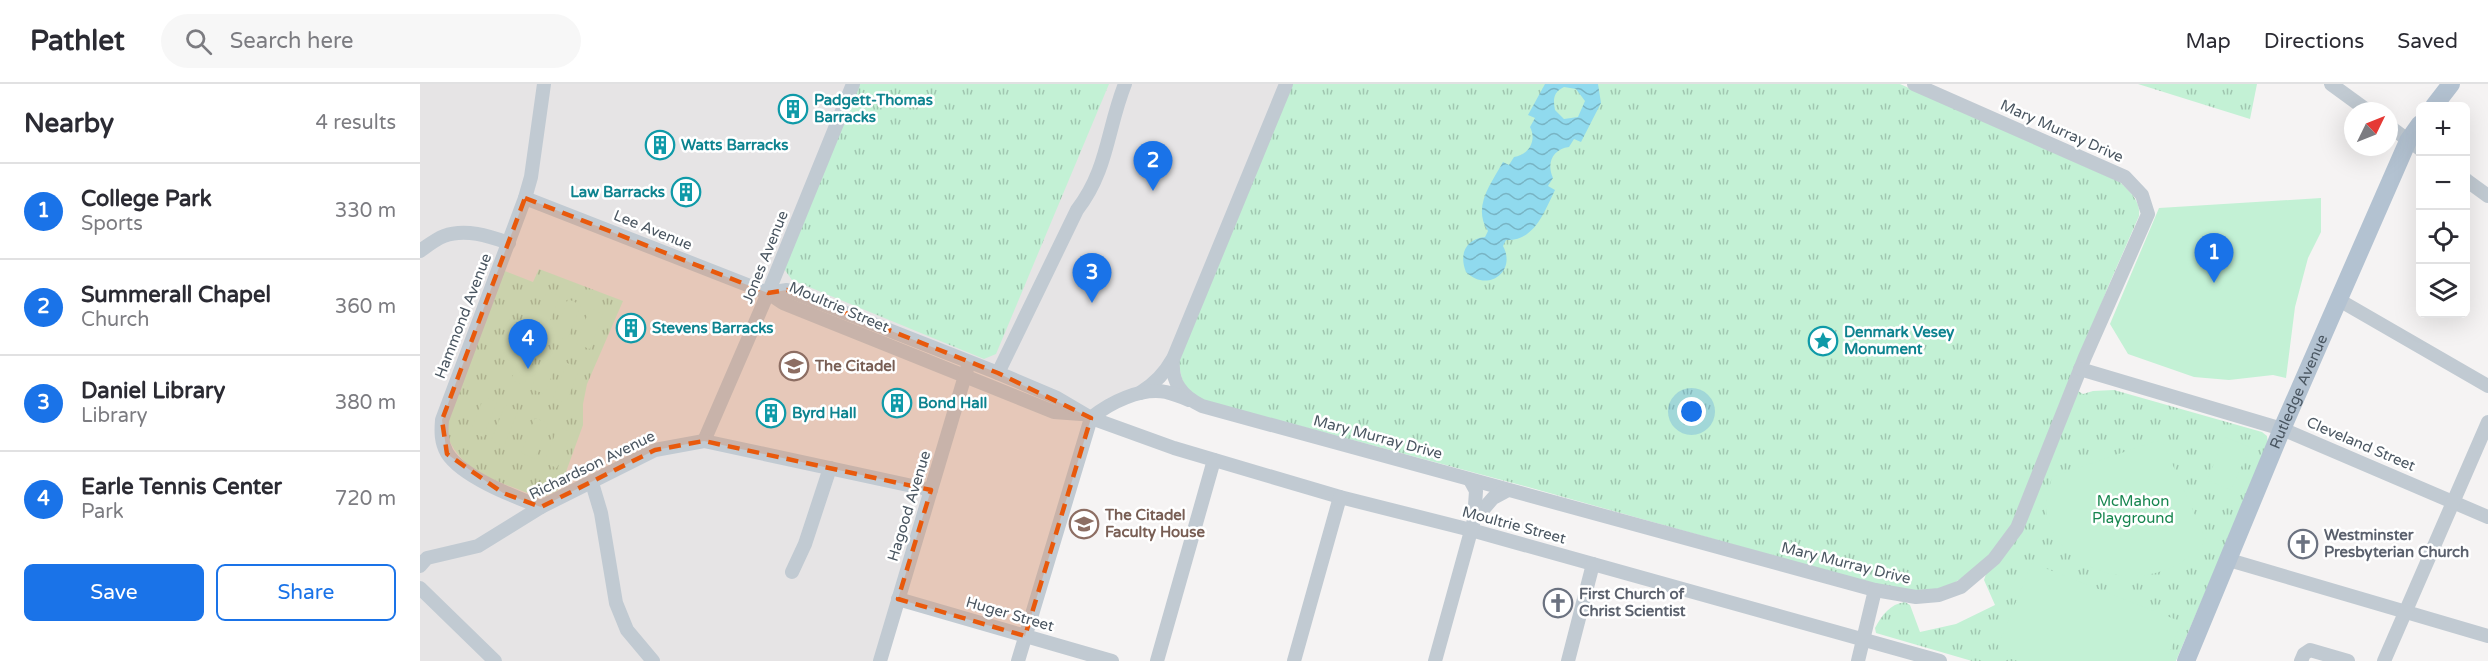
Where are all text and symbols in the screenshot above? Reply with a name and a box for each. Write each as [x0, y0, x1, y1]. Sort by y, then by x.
search box [161, 14, 581, 68]
text: Pathlet [30, 24, 125, 58]
icon: search [182, 25, 215, 58]
text: Search here [230, 28, 353, 54]
text: Map [2185, 29, 2231, 54]
text: Directions [2264, 29, 2364, 54]
text: Saved [2397, 29, 2458, 54]
place label: Padgett-Thomas Barracks [814, 91, 933, 126]
building icon: Padgett-Thomas Barracks [777, 93, 809, 125]
street label: Mary Murray Drive [1998, 96, 2126, 166]
north arrow [2344, 102, 2398, 156]
map controls [2416, 102, 2470, 318]
button: + [2416, 102, 2470, 156]
text: Nearby [24, 108, 114, 139]
text: 4 results [316, 111, 396, 135]
building icon: Watts Barracks [644, 129, 676, 161]
place label: Watts Barracks [681, 136, 788, 154]
pin: 2 [1134, 141, 1172, 191]
button: − [2416, 156, 2470, 210]
building icon: Law Barracks [670, 176, 702, 208]
place label: Law Barracks [570, 183, 665, 201]
text: College Park [81, 186, 212, 212]
text: 1 [37, 199, 50, 223]
text: 330 m [335, 199, 396, 223]
street label: Lee Avenue [611, 206, 695, 254]
street label: Jones Avenue [738, 208, 792, 306]
button: locate [2416, 210, 2470, 264]
text: Sports [81, 212, 143, 236]
pin: 1 [2194, 234, 2234, 283]
street label: Hammond Avenue [431, 251, 495, 381]
pin: 3 [1072, 254, 1112, 303]
button: layers [2416, 264, 2470, 318]
street label: Moultrie Street [786, 278, 892, 336]
text: Summerall Chapel [81, 282, 271, 308]
text: 2 [37, 295, 50, 319]
text: 360 m [335, 295, 396, 319]
text: Church [81, 308, 149, 332]
building icon: Stevens Barracks [615, 312, 647, 344]
place label: Stevens Barracks [652, 319, 774, 337]
pin: 4 [508, 320, 548, 369]
place label: Denmark Vesey Monument [1844, 323, 1954, 358]
place icon: Denmark Vesey Monument [1807, 325, 1839, 357]
street label: Rutledge Avenue [2266, 332, 2331, 451]
school or university icon: The Citadel [778, 350, 810, 382]
place label: The Citadel [814, 357, 896, 375]
text: Daniel Library [81, 378, 225, 404]
building icon: Bond Hall [881, 387, 913, 419]
text: 3 [37, 391, 50, 415]
text: 380 m [335, 391, 396, 415]
place label: Bond Hall [918, 394, 987, 412]
building icon: Byrd Hall [755, 397, 787, 429]
your location [1677, 397, 1706, 426]
text: Library [81, 404, 147, 428]
place label: Byrd Hall [792, 404, 856, 423]
street label: Mary Murray Drive [1312, 411, 1444, 463]
street label: Cleveland Street [2304, 413, 2418, 475]
street label: Richardson Avenue [526, 427, 658, 503]
street label: Hagood Avenue [884, 449, 934, 563]
text: Earle Tennis Center [81, 474, 282, 500]
text: 4 [37, 487, 50, 511]
text: 720 m [335, 487, 396, 511]
park label: McMahon Playground [2092, 492, 2174, 527]
text: Park [81, 500, 124, 524]
street label: Moultrie Street [1460, 502, 1568, 548]
place label: The Citadel Faculty House [1104, 506, 1205, 542]
school or university icon: The Citadel Faculty House [1068, 508, 1100, 540]
place label: Westminster Presbyterian Church [2324, 526, 2469, 562]
church icon: Westminster Presbyterian Church [2287, 528, 2319, 560]
street label: Mary Murray Drive [1779, 538, 1913, 588]
button: Save [24, 564, 204, 621]
button: Share [216, 564, 396, 621]
place label: First Church of Christ Scientist [1579, 585, 1686, 620]
church icon: First Church of Christ Scientist [1542, 587, 1574, 619]
street label: Huger Street [964, 593, 1056, 635]

